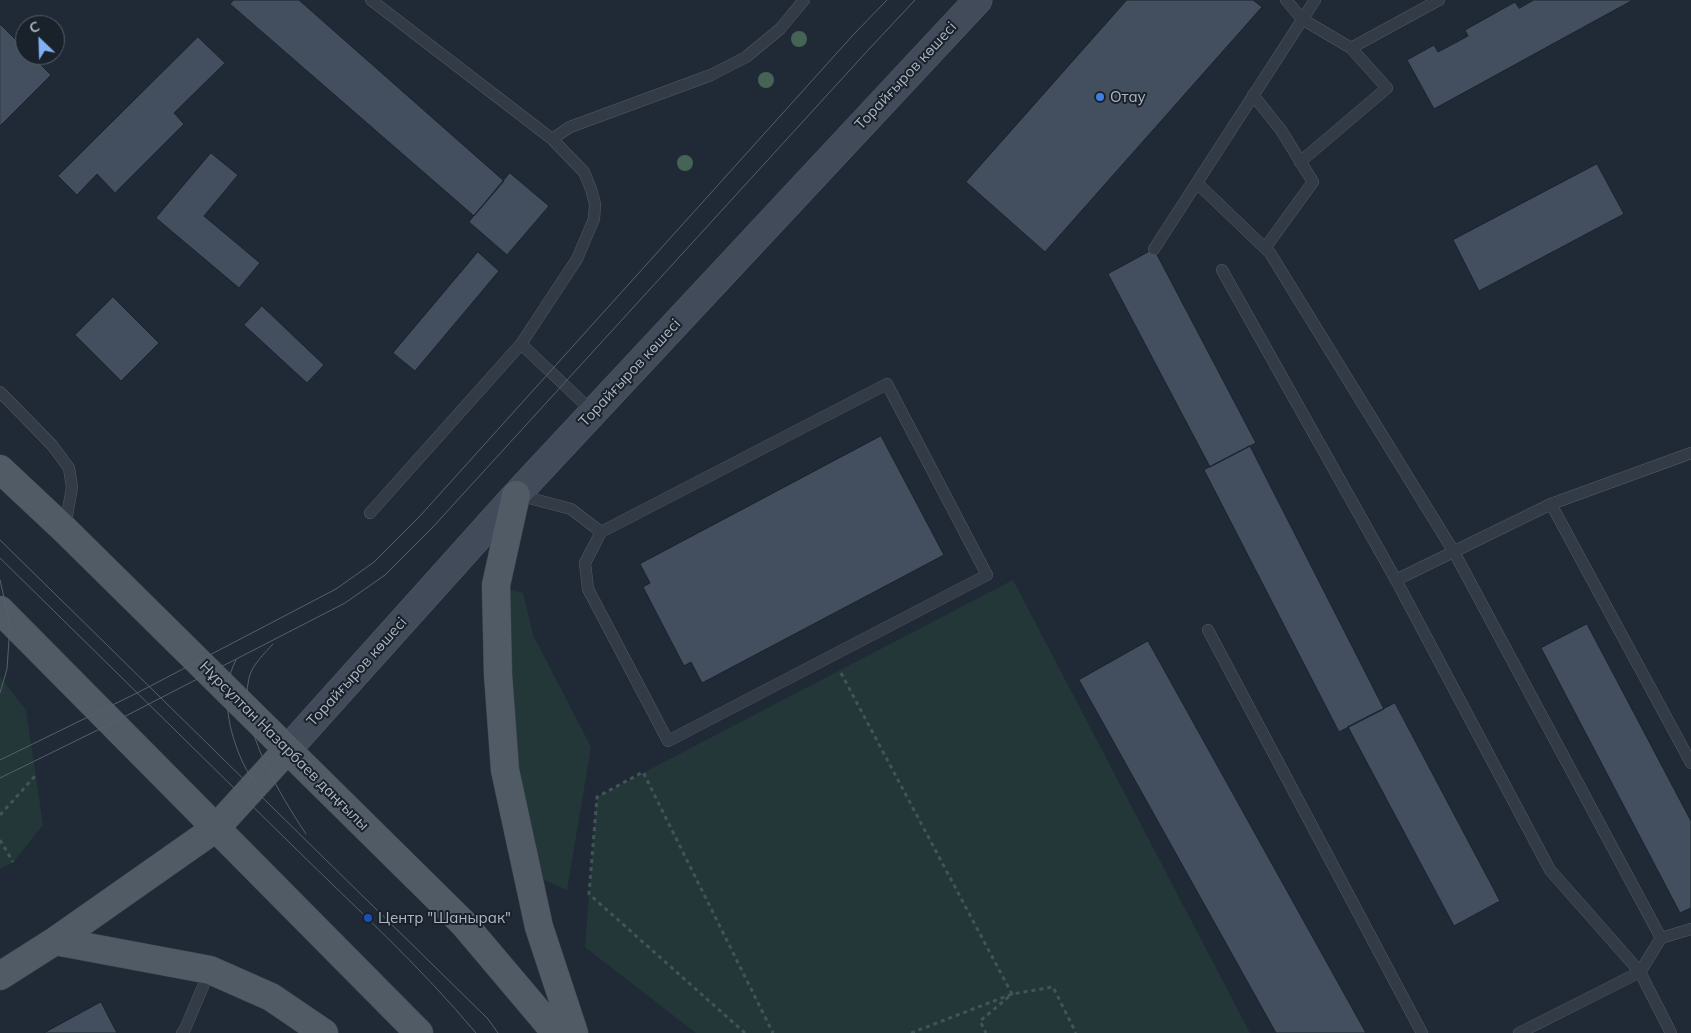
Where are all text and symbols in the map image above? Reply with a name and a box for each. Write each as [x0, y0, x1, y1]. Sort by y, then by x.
north arrow [15, 15, 65, 65]
text: С [26, 17, 42, 37]
street label: Торайғыров көшесі [851, 18, 961, 134]
place label: Отау [1110, 88, 1146, 106]
marker: Отау [1094, 91, 1106, 103]
street label: Торайғыров көшесі [575, 315, 685, 431]
street label: Торайғыров көшесі [303, 614, 411, 730]
street label: Нұрсұлтан Назарбаев даңғылы [196, 658, 372, 834]
place label: Центр "Шанырак" [378, 909, 511, 927]
marker: Центр "Шанырак" [362, 912, 374, 924]

